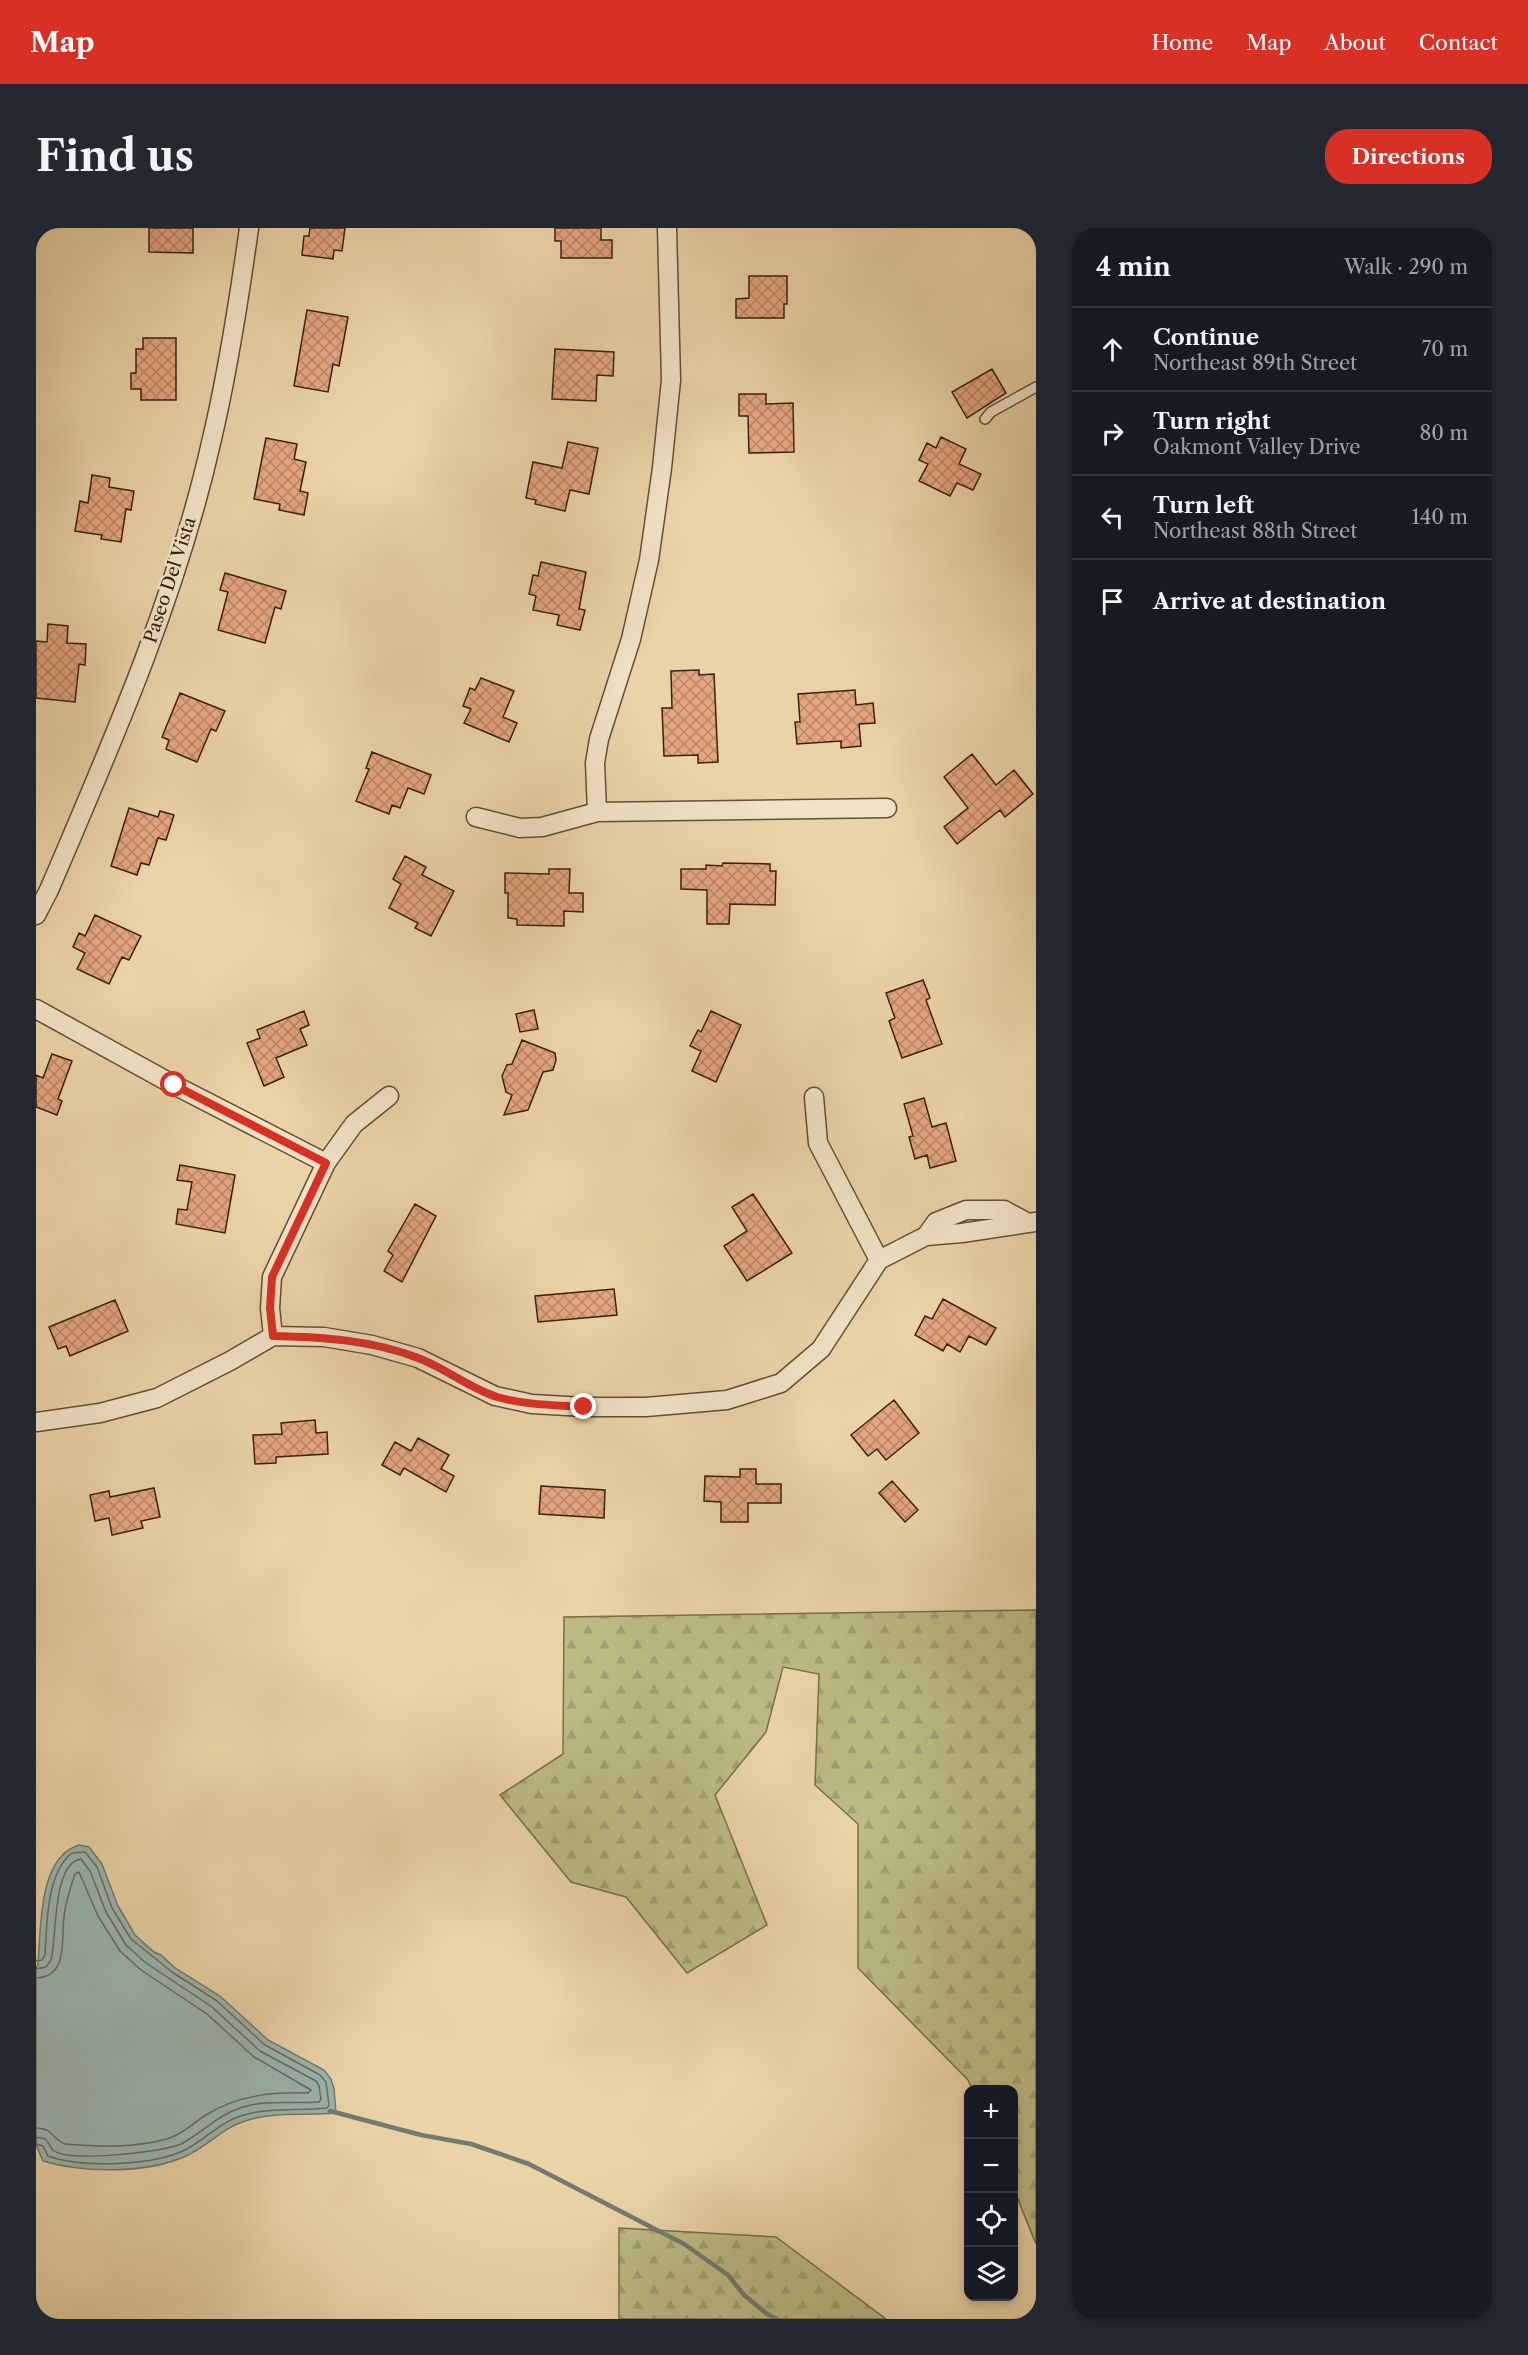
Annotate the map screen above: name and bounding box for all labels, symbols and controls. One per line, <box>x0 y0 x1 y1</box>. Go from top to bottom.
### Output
text: Map <box>30 25 94 59</box>
text: Home <box>1152 30 1213 55</box>
text: Map <box>1246 30 1291 55</box>
text: About <box>1324 30 1386 55</box>
text: Contact <box>1419 30 1498 55</box>
button: Directions <box>1325 129 1492 184</box>
text: Find us <box>36 130 194 182</box>
text: 4 min <box>1096 251 1171 283</box>
text: Walk · 290 m <box>1344 255 1468 279</box>
text: Continue <box>1153 324 1259 351</box>
icon: ahead <box>1096 333 1129 366</box>
text: 70 m <box>1422 337 1468 361</box>
text: Northeast 89th Street <box>1153 351 1357 375</box>
text: Turn right <box>1153 408 1271 435</box>
icon: right <box>1096 417 1129 450</box>
text: 80 m <box>1420 421 1468 445</box>
text: Oakmont Valley Drive <box>1153 435 1360 459</box>
text: Turn left <box>1153 492 1254 519</box>
icon: left <box>1096 501 1129 534</box>
text: 140 m <box>1411 505 1468 529</box>
street label: Paseo Del Vista <box>139 514 201 646</box>
text: Northeast 88th Street <box>1153 519 1357 543</box>
icon: arrive <box>1096 585 1129 618</box>
text: Arrive at destination <box>1153 588 1386 615</box>
route start <box>160 1071 186 1097</box>
route end <box>570 1393 596 1419</box>
map controls <box>964 2085 1018 2301</box>
button: + <box>964 2085 1018 2139</box>
button: − <box>964 2139 1018 2193</box>
button: locate <box>964 2193 1018 2247</box>
button: layers <box>964 2247 1018 2301</box>

